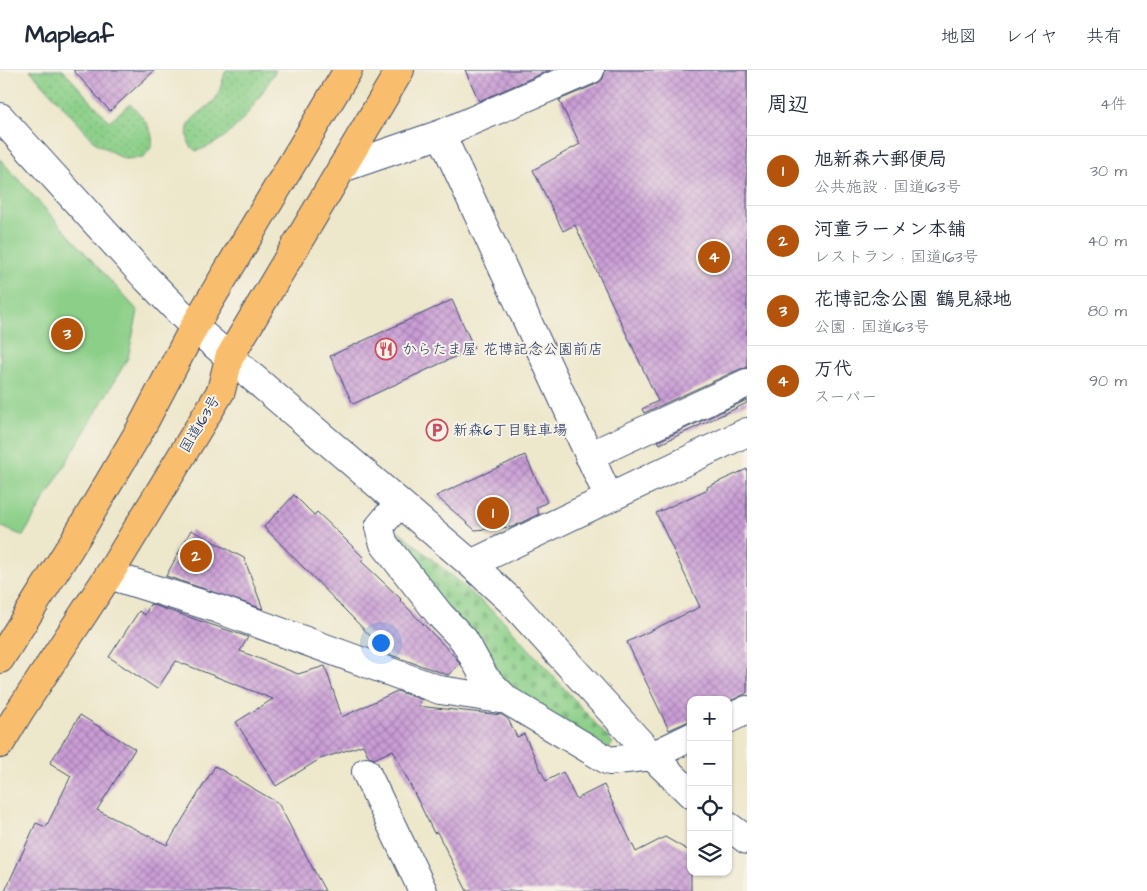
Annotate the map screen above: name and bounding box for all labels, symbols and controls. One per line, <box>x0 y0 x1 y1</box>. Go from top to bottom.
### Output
text: Mapleaf <box>25 18 114 52</box>
text: 地図 <box>941 24 977 49</box>
text: レイヤ <box>1005 24 1058 49</box>
text: 共有 <box>1086 24 1122 49</box>
text: 周辺 <box>767 90 809 119</box>
text: 4件 <box>1100 93 1127 115</box>
text: 旭新森六郵便局 <box>814 146 947 173</box>
text: 1 <box>782 160 784 182</box>
text: 30 m <box>1090 160 1127 182</box>
text: 公共施設 · 国道163号 <box>814 176 961 198</box>
text: 河童ラーメン本舗 <box>814 216 966 243</box>
text: 2 <box>778 230 788 252</box>
text: 40 m <box>1087 230 1127 252</box>
pin: 4 <box>698 238 730 276</box>
text: レストラン · 国道163号 <box>814 246 979 268</box>
text: 花博記念公園 鶴見緑地 <box>814 286 1012 313</box>
text: 3 <box>779 300 787 322</box>
text: 80 m <box>1088 300 1127 322</box>
pin: 3 <box>51 315 83 353</box>
text: 公園 · 国道163号 <box>814 316 929 338</box>
restaurant icon: からたま屋 花博記念公園前店 <box>374 337 398 361</box>
place label: からたま屋 花博記念公園前店 <box>402 339 603 360</box>
text: 万代 <box>814 356 852 383</box>
text: 4 <box>778 370 788 392</box>
text: 90 m <box>1089 370 1127 392</box>
text: スーパー <box>814 386 877 408</box>
street label: 国道163号 <box>175 391 225 457</box>
parking icon: 新森6丁目駐車場 <box>425 418 449 442</box>
place label: 新森6丁目駐車場 <box>453 420 567 441</box>
pin: 1 <box>477 494 509 532</box>
pin: 2 <box>180 537 212 575</box>
your location <box>368 630 394 656</box>
map controls <box>687 696 732 876</box>
button: + <box>687 696 732 741</box>
button: − <box>687 741 732 786</box>
button: locate <box>687 786 732 831</box>
button: layers <box>687 831 732 876</box>

